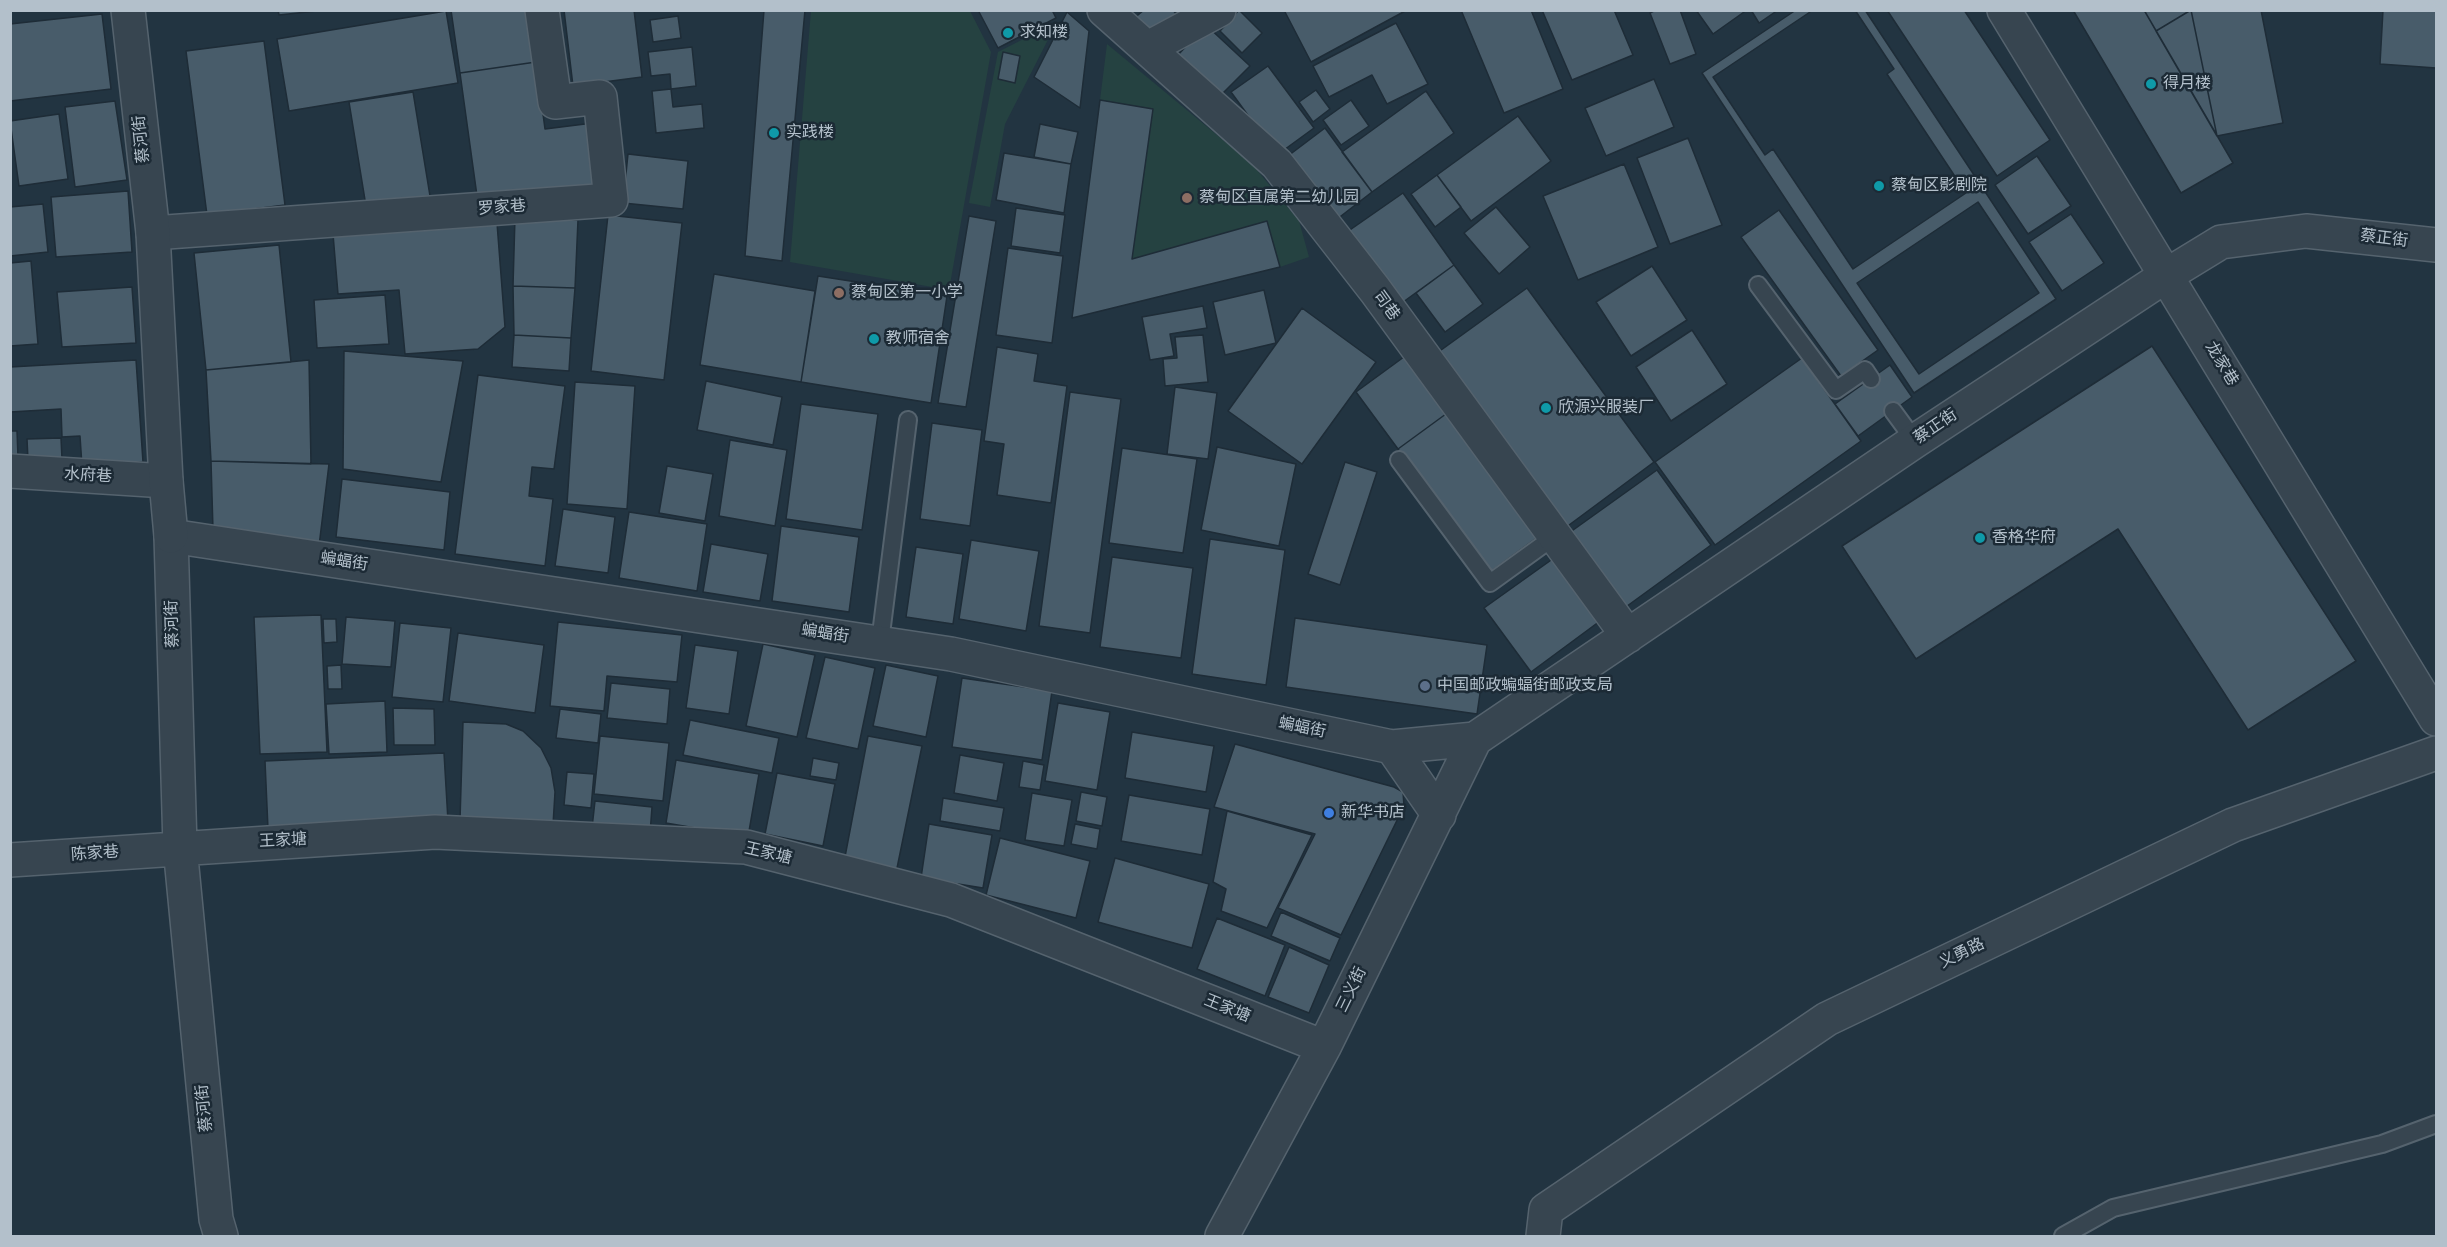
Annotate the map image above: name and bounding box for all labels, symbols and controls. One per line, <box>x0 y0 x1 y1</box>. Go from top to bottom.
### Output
place label: 求知楼 <box>1020 23 1068 43</box>
marker: 求知楼 <box>1001 26 1015 40</box>
place label: 得月楼 <box>2163 74 2211 94</box>
marker: 得月楼 <box>2144 77 2158 91</box>
street label: 蔡河街 <box>130 114 154 164</box>
place label: 实践楼 <box>786 123 834 143</box>
marker: 实践楼 <box>767 126 781 140</box>
place label: 蔡甸区影剧院 <box>1891 176 1987 196</box>
marker: 蔡甸区影剧院 <box>1872 179 1886 193</box>
place label: 蔡甸区直属第二幼儿园 <box>1199 188 1359 208</box>
marker: 蔡甸区直属第二幼儿园 <box>1180 191 1194 205</box>
street label: 罗家巷 <box>477 197 527 219</box>
street label: 蔡正街 <box>2359 227 2409 251</box>
place label: 蔡甸区第一小学 <box>851 283 963 303</box>
marker: 蔡甸区第一小学 <box>832 286 846 300</box>
street label: 司巷 <box>1369 287 1403 325</box>
place label: 教师宿舍 <box>886 329 950 349</box>
marker: 教师宿舍 <box>867 332 881 346</box>
street label: 龙家巷 <box>2200 338 2242 390</box>
place label: 欣源兴服装厂 <box>1558 398 1654 418</box>
marker: 欣源兴服装厂 <box>1539 401 1553 415</box>
street label: 蔡正街 <box>1911 406 1961 448</box>
street label: 水府巷 <box>64 465 112 487</box>
place label: 香格华府 <box>1992 528 2056 548</box>
marker: 香格华府 <box>1973 531 1987 545</box>
street label: 蝙蝠街 <box>319 549 369 575</box>
street label: 蔡河街 <box>163 600 183 648</box>
street label: 蝙蝠街 <box>800 621 850 647</box>
place label: 中国邮政蝙蝠街邮政支局 <box>1437 676 1613 696</box>
marker: 中国邮政蝙蝠街邮政支局 <box>1418 679 1432 693</box>
street label: 蝙蝠街 <box>1277 714 1327 742</box>
place label: 新华书店 <box>1341 803 1405 823</box>
marker: 新华书店 <box>1322 806 1336 820</box>
street label: 王家塘 <box>259 830 307 852</box>
street label: 王家塘 <box>742 839 794 869</box>
street label: 陈家巷 <box>70 843 120 865</box>
street label: 义勇路 <box>1936 935 1988 973</box>
street label: 三义街 <box>1333 964 1371 1016</box>
street label: 王家塘 <box>1201 991 1253 1027</box>
street label: 蔡河街 <box>193 1083 217 1133</box>

